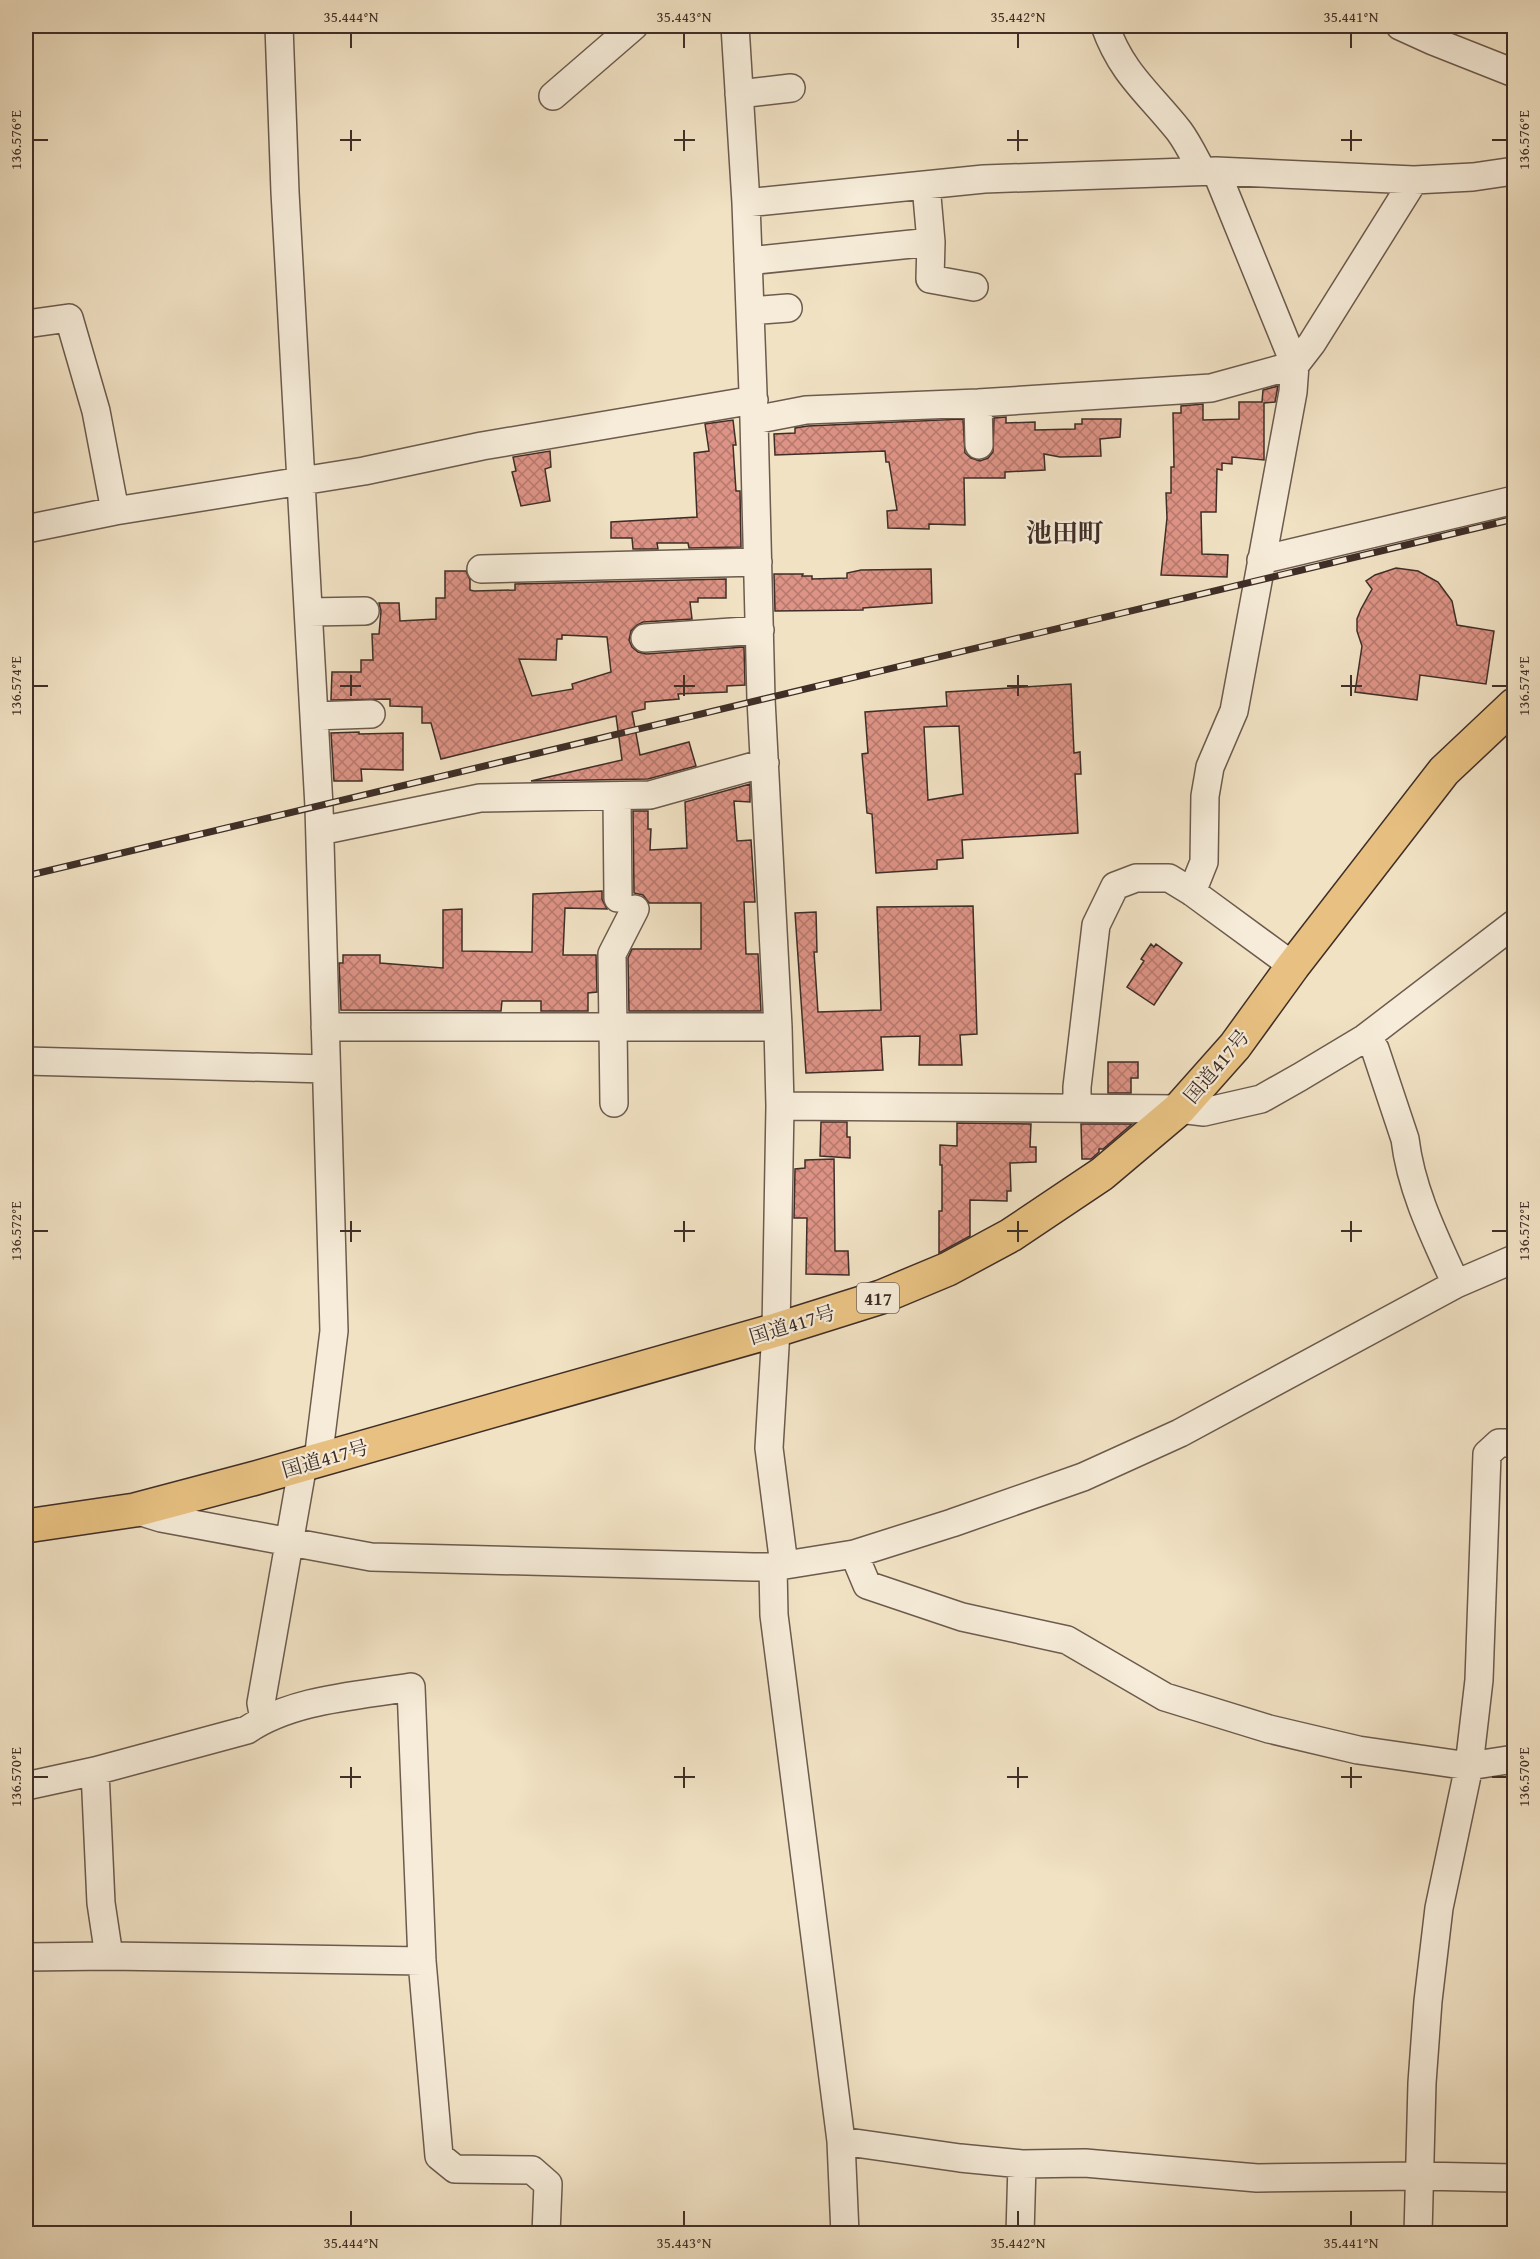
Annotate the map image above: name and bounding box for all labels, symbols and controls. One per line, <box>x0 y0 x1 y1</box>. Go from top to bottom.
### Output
text: 35.444°N <box>324 6 379 27</box>
text: 35.443°N <box>657 6 712 27</box>
text: 35.442°N <box>991 6 1046 27</box>
text: 35.441°N <box>1324 6 1379 27</box>
text: 136.576°E <box>5 110 26 170</box>
text: 136.576°E <box>1513 110 1534 170</box>
district label: 池田町 <box>1026 513 1104 552</box>
text: 136.574°E <box>5 656 26 716</box>
text: 136.574°E <box>1513 656 1534 716</box>
street label: 国道417号 <box>1176 1023 1256 1109</box>
text: 136.572°E <box>5 1201 26 1261</box>
text: 136.572°E <box>1513 1201 1534 1261</box>
road number: 417 <box>857 1283 899 1313</box>
street label: 国道417号 <box>745 1297 839 1351</box>
street label: 国道417号 <box>278 1432 372 1484</box>
text: 136.570°E <box>5 1747 26 1807</box>
text: 136.570°E <box>1513 1747 1534 1807</box>
text: 35.444°N <box>324 2232 379 2253</box>
text: 35.443°N <box>657 2232 712 2253</box>
text: 35.442°N <box>991 2232 1046 2253</box>
text: 35.441°N <box>1324 2232 1379 2253</box>

